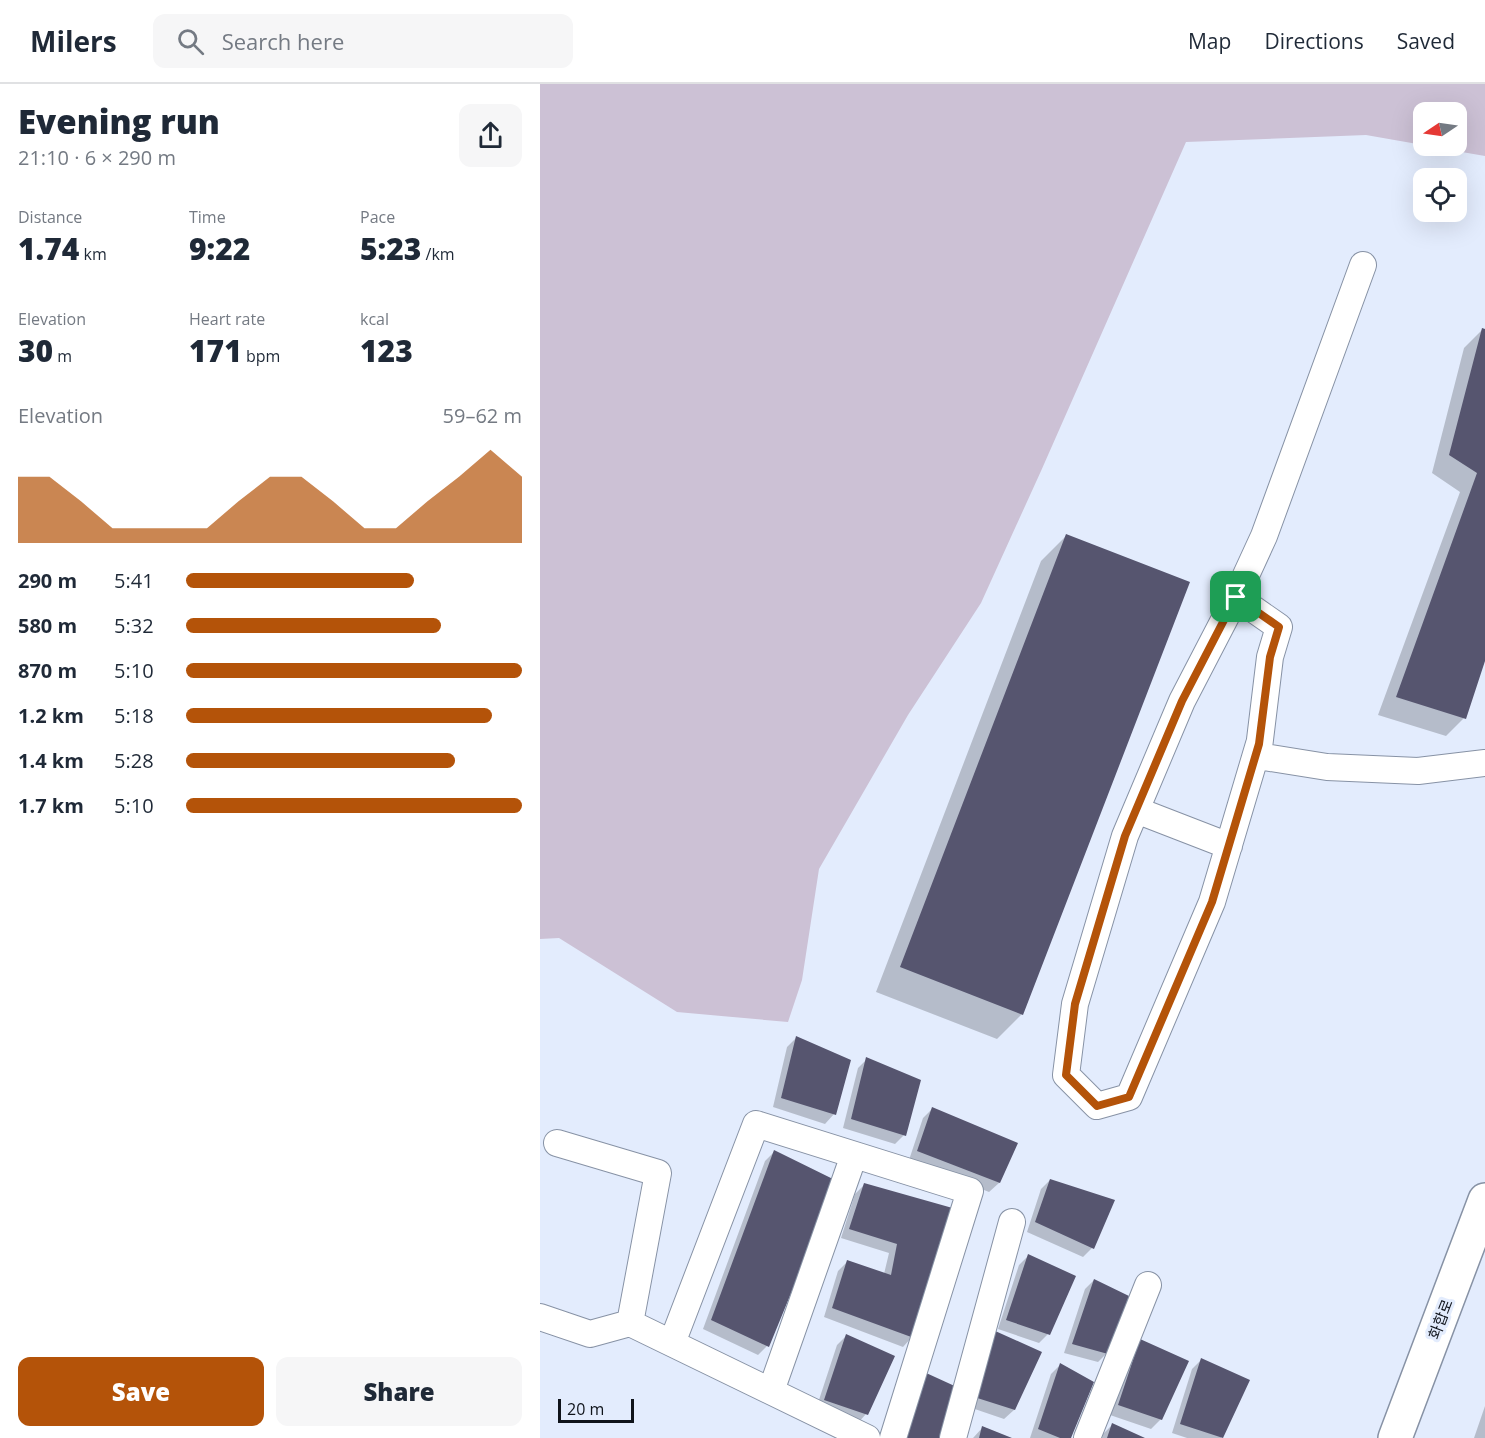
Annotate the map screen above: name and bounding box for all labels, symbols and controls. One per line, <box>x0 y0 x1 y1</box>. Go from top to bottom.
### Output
search box <box>153 14 573 68</box>
text: Milers <box>30 22 117 60</box>
icon: search <box>174 25 207 58</box>
text: Search here <box>222 26 344 56</box>
text: Map <box>1188 27 1231 55</box>
text: Directions <box>1264 27 1364 55</box>
text: Saved <box>1397 27 1455 55</box>
text: Evening run <box>18 99 220 144</box>
north arrow <box>1413 102 1467 156</box>
map controls <box>1413 102 1467 222</box>
button: share <box>459 104 522 167</box>
text: 21:10 · 6 × 290 m <box>18 144 176 171</box>
button: locate <box>1413 168 1467 222</box>
text: Distance <box>18 206 82 228</box>
text: Time <box>189 206 226 228</box>
text: Pace <box>360 206 395 228</box>
text: 1.74 <box>18 228 79 269</box>
text: 9:22 <box>189 228 250 269</box>
text: 5:23 <box>360 228 421 269</box>
text: km <box>79 243 107 265</box>
text: /km <box>421 243 455 265</box>
text: Elevation <box>18 308 86 330</box>
text: Heart rate <box>189 308 265 330</box>
text: kcal <box>360 308 389 330</box>
text: 30 <box>18 330 53 371</box>
text: 171 <box>189 330 242 371</box>
text: 123 <box>360 330 413 371</box>
text: m <box>53 345 72 367</box>
text: bpm <box>242 345 280 367</box>
text: Elevation <box>18 402 103 429</box>
text: 59–62 m <box>443 402 522 429</box>
text: 290 m <box>18 567 77 594</box>
text: 5:41 <box>114 567 154 594</box>
pin <box>1210 571 1261 622</box>
icon: arrive <box>1219 580 1252 613</box>
text: 580 m <box>18 612 77 639</box>
text: 5:32 <box>114 612 154 639</box>
text: 870 m <box>18 657 77 684</box>
text: 5:10 <box>114 657 154 684</box>
text: 1.2 km <box>18 702 84 729</box>
text: 5:18 <box>114 702 154 729</box>
text: 1.4 km <box>18 747 84 774</box>
text: 5:28 <box>114 747 154 774</box>
text: 1.7 km <box>18 792 84 819</box>
text: 5:10 <box>114 792 154 819</box>
street label: 화합로 <box>1423 1296 1457 1342</box>
button: Save <box>18 1357 264 1426</box>
button: Share <box>276 1357 522 1426</box>
scale bar <box>558 1396 634 1424</box>
text: 20 m <box>567 1398 604 1420</box>

